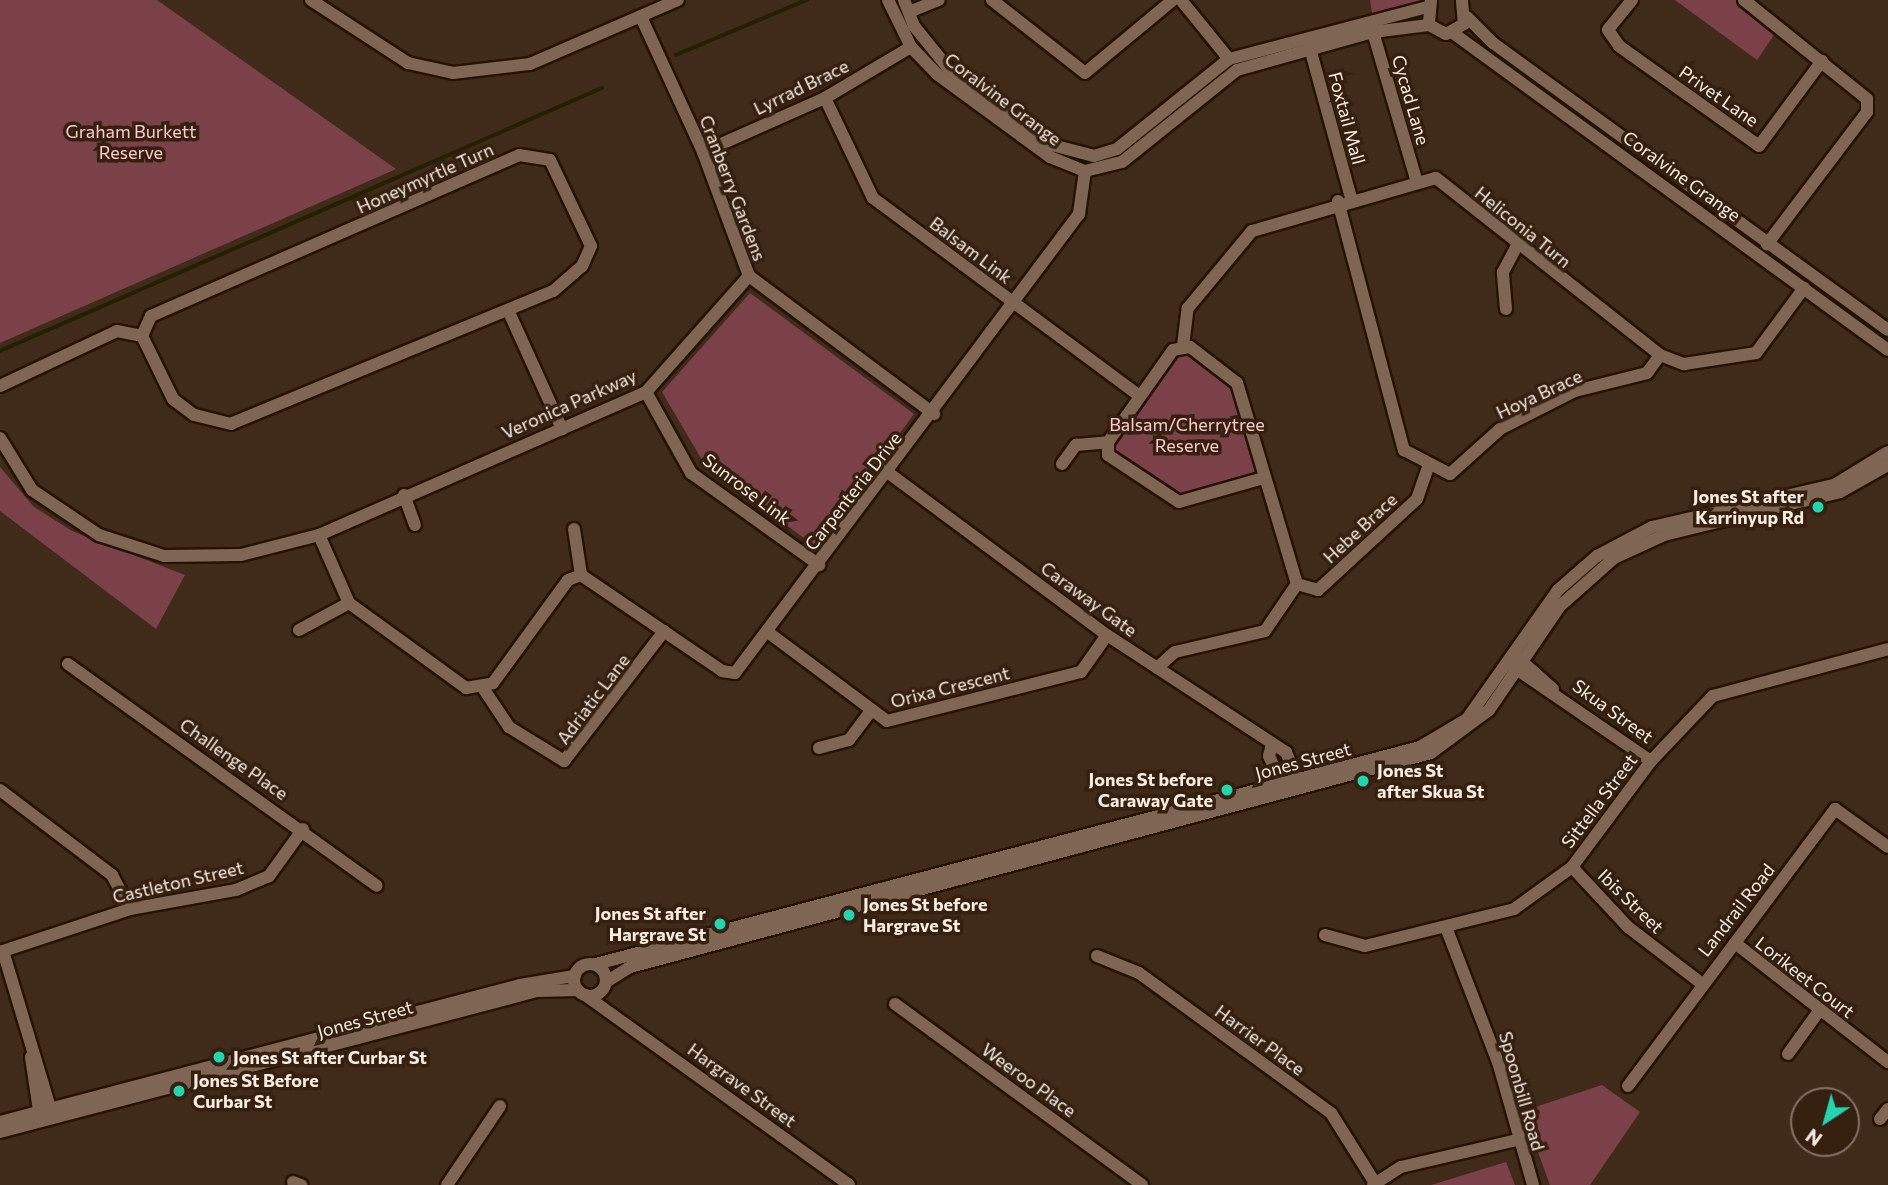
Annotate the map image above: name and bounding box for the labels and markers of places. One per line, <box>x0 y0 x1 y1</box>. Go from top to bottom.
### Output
place label: Jones St after Karrinyup Rd <box>1693 486 1804 528</box>
marker: Jones St after Karrinyup Rd <box>1810 499 1826 515</box>
place label: Jones St after Skua St <box>1377 760 1484 802</box>
place label: Jones St before Caraway Gate <box>1089 769 1213 812</box>
marker: Jones St after Skua St <box>1355 773 1371 789</box>
marker: Jones St before Caraway Gate <box>1219 782 1235 798</box>
place label: Jones St before Hargrave St <box>863 894 987 936</box>
place label: Jones St after Hargrave St <box>595 903 706 946</box>
marker: Jones St before Hargrave St <box>841 907 857 923</box>
marker: Jones St after Hargrave St <box>712 916 728 932</box>
place label: Jones St after Curbar St <box>233 1046 427 1068</box>
marker: Jones St after Curbar St <box>211 1049 227 1065</box>
place label: Jones St Before Curbar St <box>193 1070 319 1112</box>
marker: Jones St Before Curbar St <box>171 1083 187 1099</box>

